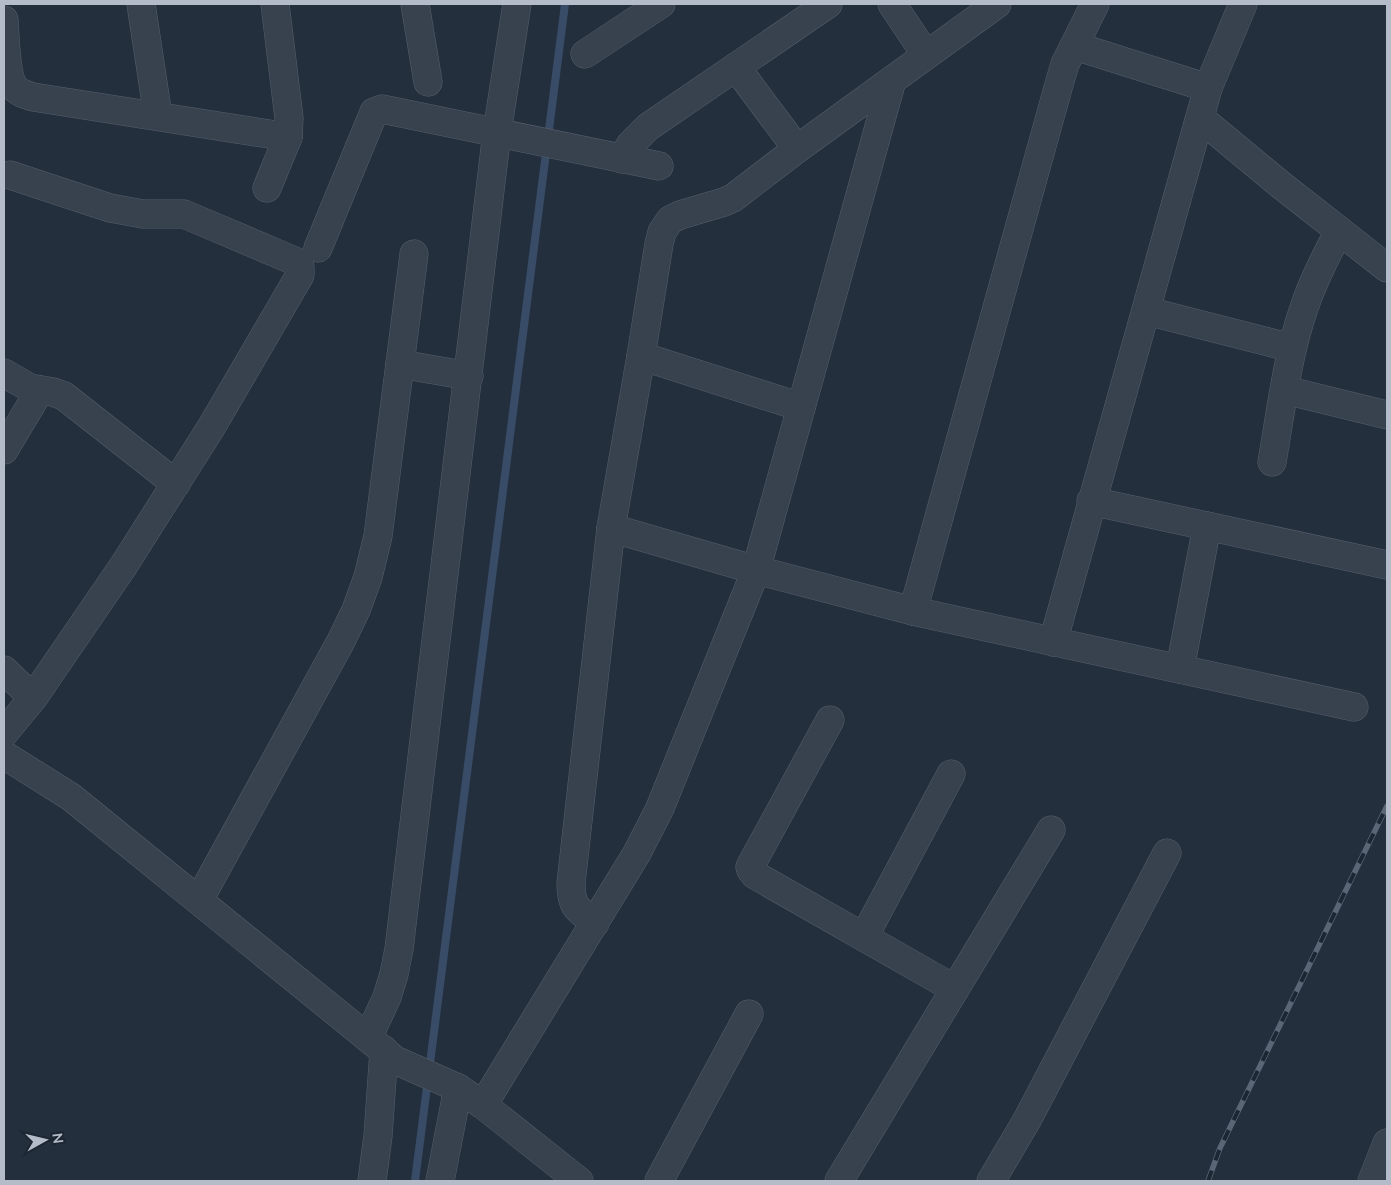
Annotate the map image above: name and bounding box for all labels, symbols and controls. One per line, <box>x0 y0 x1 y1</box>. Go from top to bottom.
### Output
north arrow <box>20 1115 70 1165</box>
text: N <box>47 1132 68 1145</box>

